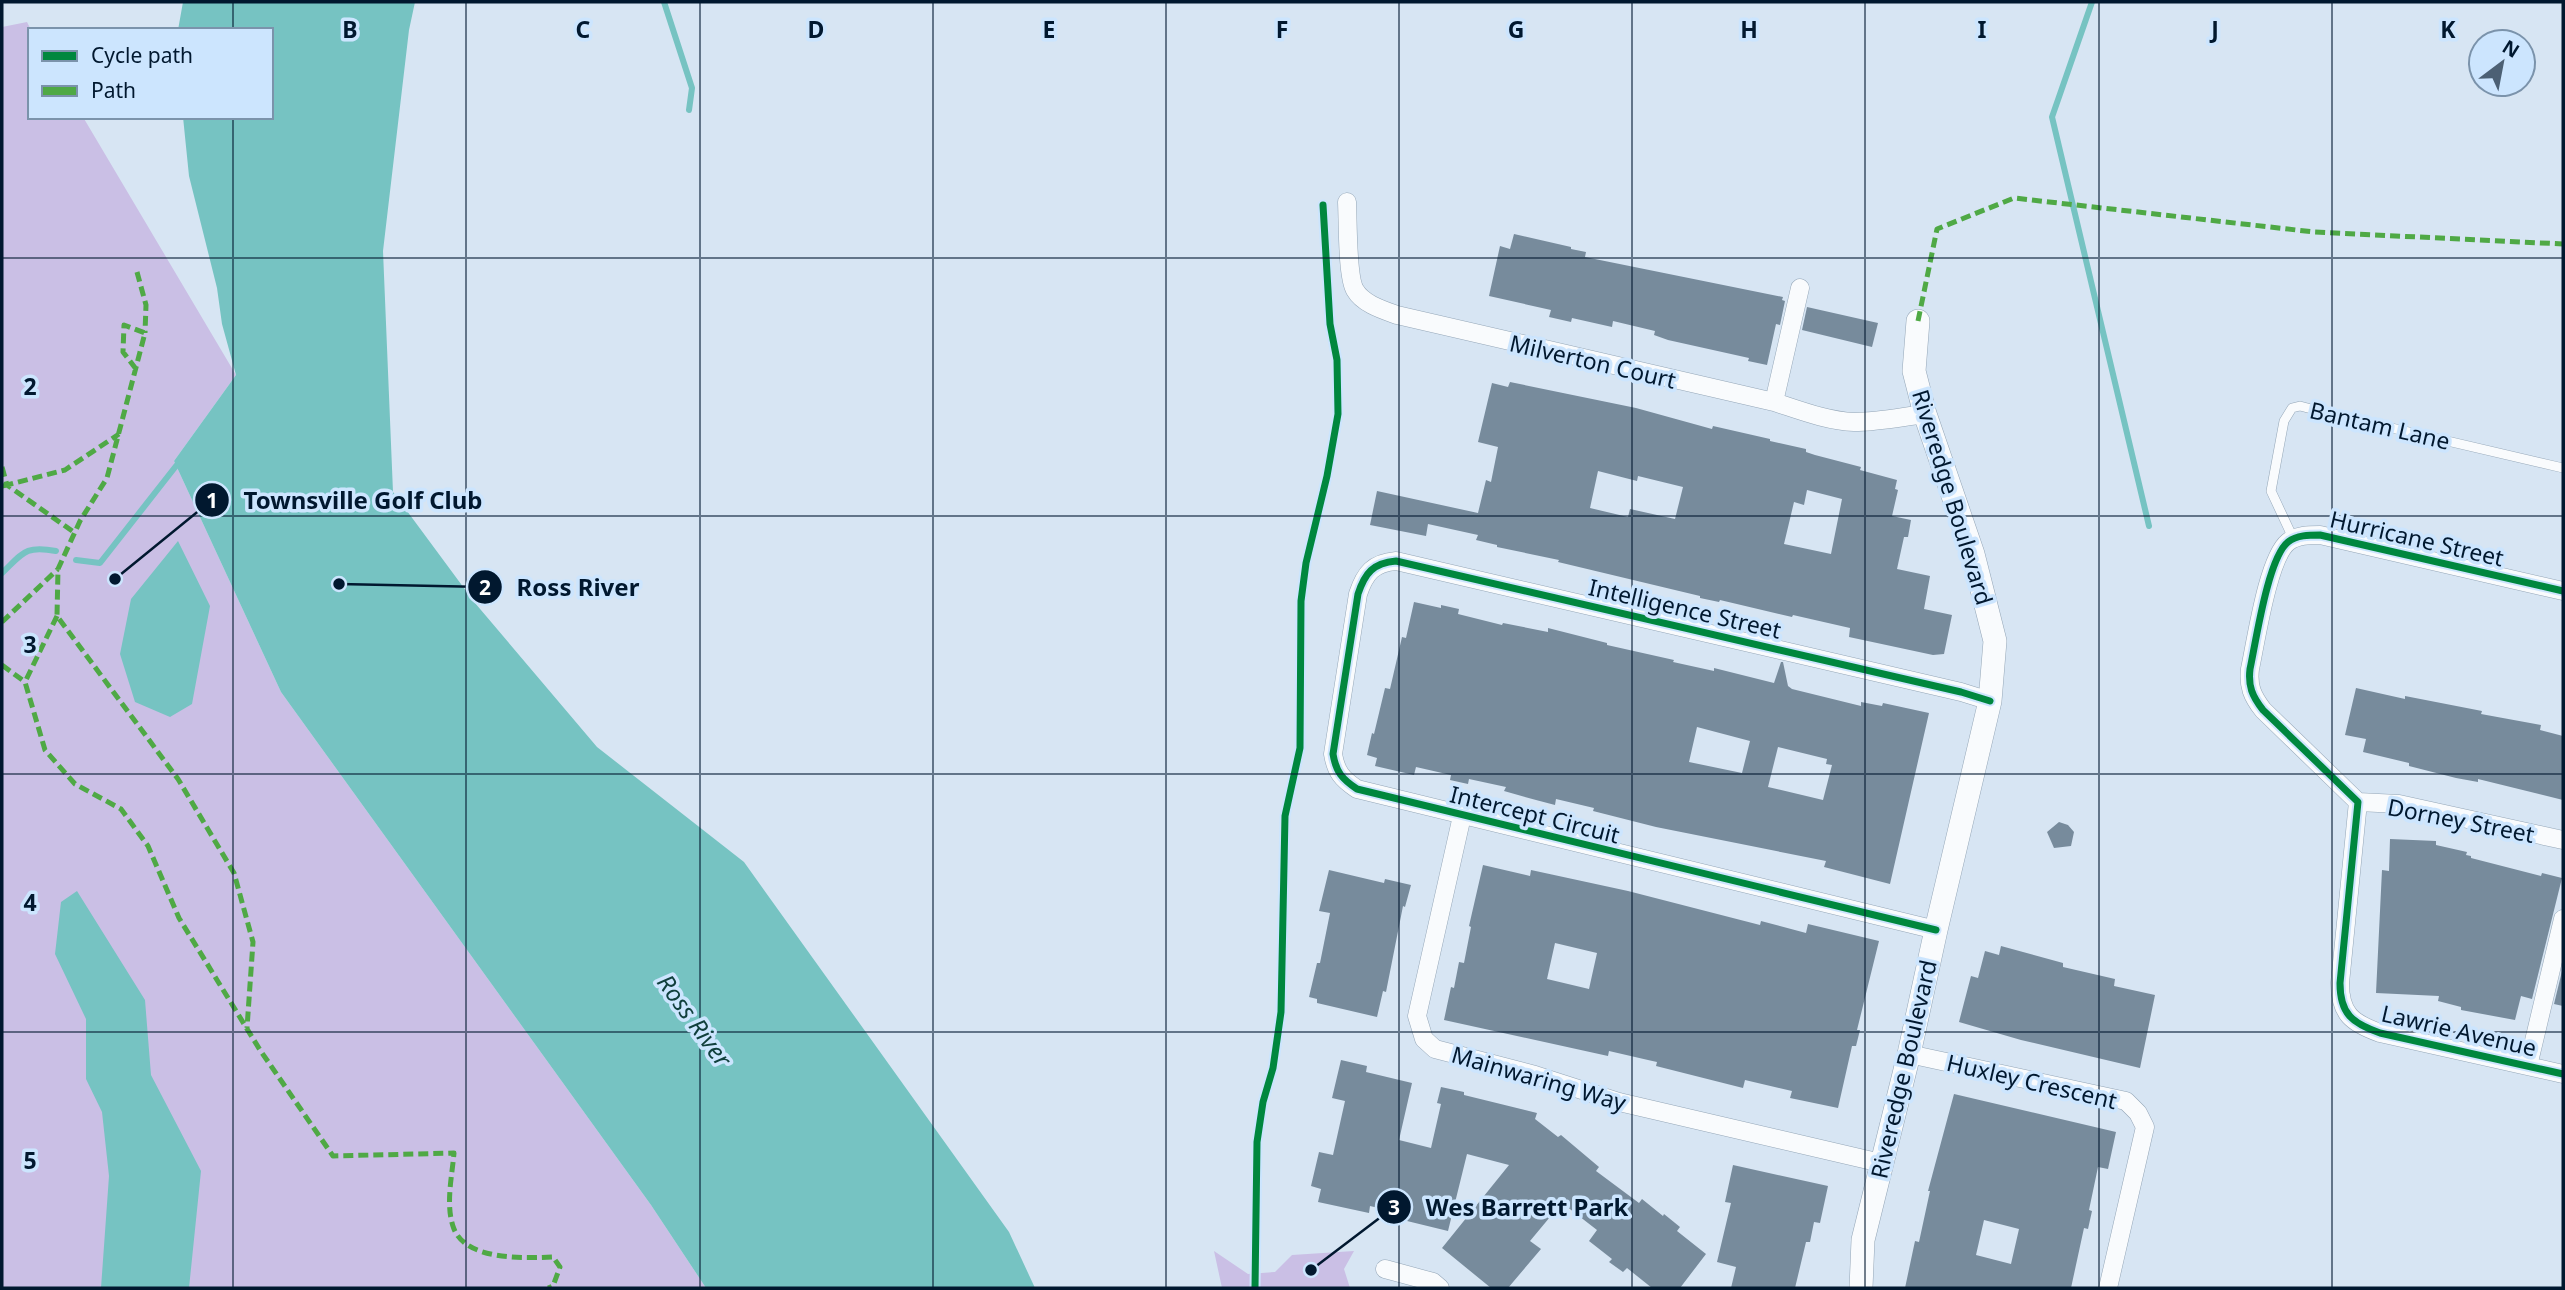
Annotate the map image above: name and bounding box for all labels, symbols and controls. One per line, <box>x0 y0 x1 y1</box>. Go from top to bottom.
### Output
text: B <box>342 13 358 45</box>
text: C <box>576 13 591 45</box>
text: D <box>808 13 824 45</box>
text: E <box>1043 13 1055 45</box>
text: F <box>1276 13 1288 45</box>
text: G <box>1508 13 1524 45</box>
text: H <box>1740 13 1758 45</box>
text: I <box>1978 13 1987 45</box>
text: J <box>2209 13 2219 45</box>
text: K <box>2440 13 2456 45</box>
legend <box>28 28 273 119</box>
north arrow <box>2467 28 2537 98</box>
text: N <box>2498 33 2524 64</box>
text: Cycle path <box>91 41 193 69</box>
text: Path <box>91 76 136 104</box>
street label: Milverton Court <box>1507 326 1679 396</box>
text: 2 <box>23 370 37 402</box>
street label: Riveredge Boulevard <box>1905 385 2001 609</box>
street label: Bantam Lane <box>2307 393 2453 457</box>
callout: Townsville Golf Club <box>194 478 496 523</box>
text: Townsville Golf Club <box>243 483 483 516</box>
text: 1 <box>206 486 218 514</box>
street label: Hurricane Street <box>2327 502 2507 574</box>
callout: Ross River <box>467 565 653 610</box>
text: Ross River <box>517 570 640 603</box>
street label: Intelligence Street <box>1586 570 1784 646</box>
text: 2 <box>479 573 491 601</box>
text: 3 <box>23 628 37 660</box>
street label: Intercept Circuit <box>1447 777 1623 851</box>
street label: Dorney Street <box>2385 790 2537 850</box>
text: 4 <box>23 886 37 918</box>
street label: Riveredge Boulevard <box>1862 957 1944 1181</box>
water label: Ross River <box>650 967 741 1074</box>
street label: Lawrie Avenue <box>2378 997 2540 1063</box>
street label: Mainwaring Way <box>1448 1038 1630 1118</box>
street label: Huxley Crescent <box>1944 1046 2120 1116</box>
text: 5 <box>23 1144 37 1176</box>
callout: Wes Barrett Park <box>1376 1185 1642 1230</box>
text: Wes Barrett Park <box>1426 1190 1629 1223</box>
text: 3 <box>1388 1193 1400 1221</box>

